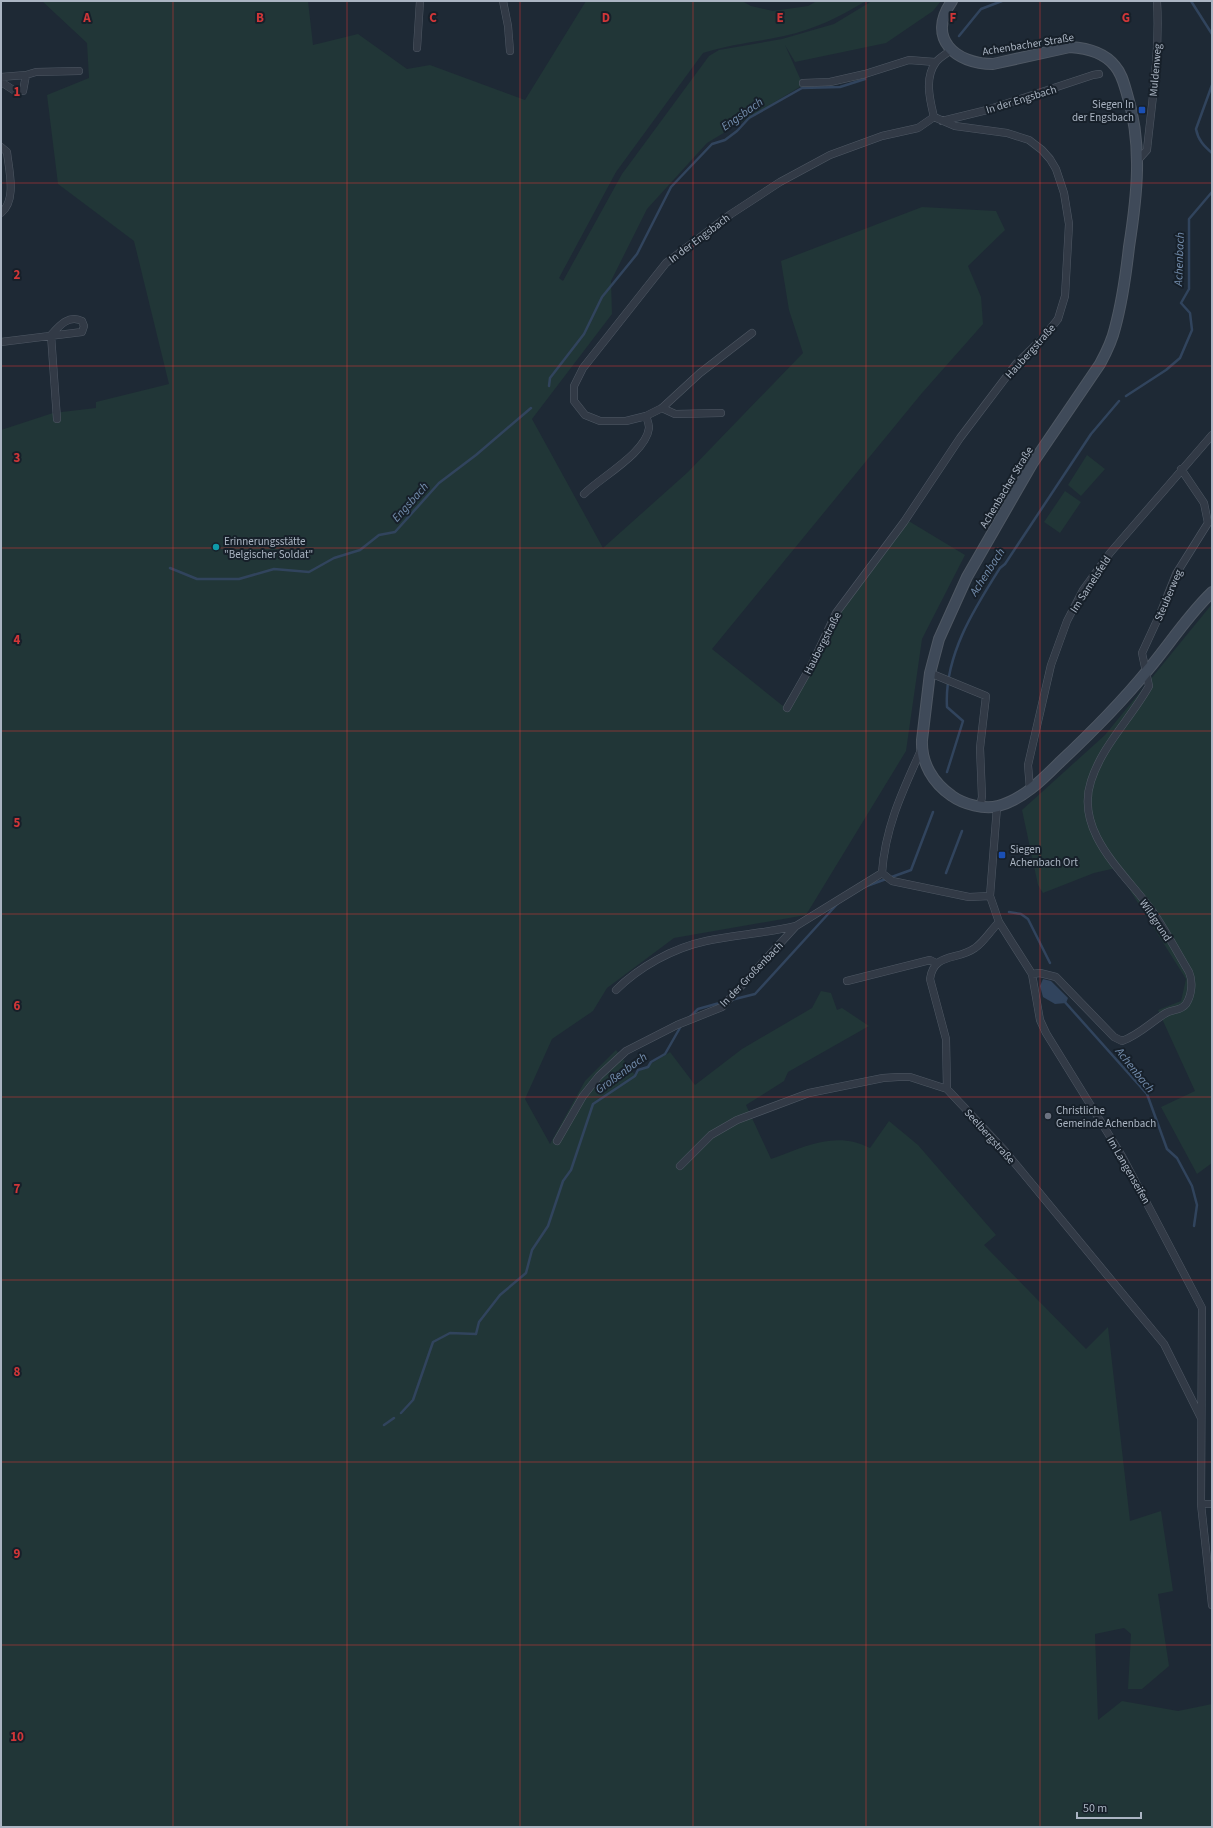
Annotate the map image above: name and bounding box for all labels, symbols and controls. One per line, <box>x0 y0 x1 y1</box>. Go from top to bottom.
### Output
text: A <box>82 9 91 27</box>
text: B <box>256 9 264 27</box>
text: C <box>429 9 437 27</box>
text: D <box>602 9 610 27</box>
text: E <box>776 9 784 27</box>
text: F <box>950 9 957 27</box>
text: G <box>1122 9 1130 27</box>
street label: Achenbacher Straße <box>981 30 1076 59</box>
street label: Muldenweg <box>1146 42 1165 97</box>
street label: In der Engsbach <box>984 82 1058 117</box>
text: 1 <box>14 83 21 101</box>
water label: Engsbach <box>718 94 767 135</box>
place label: Siegen In der Engsbach <box>1072 97 1134 125</box>
marker: Siegen In der Engsbach <box>1137 105 1147 115</box>
street label: In der Engsbach <box>666 210 733 266</box>
water label: Achenbach <box>1170 232 1189 287</box>
text: 2 <box>14 266 21 284</box>
street label: Haubergstraße <box>1002 320 1059 382</box>
street label: Achenbacher Straße <box>976 443 1037 531</box>
text: 3 <box>14 449 21 467</box>
water label: Engsbach <box>388 479 433 526</box>
place label: Erinnerungsstätte "Belgischer Soldat" <box>224 534 313 562</box>
marker: Erinnerungsstätte "Belgischer Soldat" <box>211 542 221 552</box>
water label: Achenbach <box>965 545 1009 600</box>
street label: Im Samelsfeld <box>1066 553 1114 616</box>
street label: Steuberweg <box>1151 567 1186 623</box>
street label: Haubergstraße <box>800 609 845 677</box>
text: 4 <box>14 631 21 649</box>
text: 5 <box>14 814 21 832</box>
place label: Siegen Achenbach Ort <box>1010 842 1078 870</box>
marker: Siegen Achenbach Ort <box>997 850 1007 860</box>
street label: Wildgrund <box>1136 896 1175 944</box>
street label: In der Großenbach <box>716 938 786 1010</box>
text: 6 <box>14 997 21 1015</box>
water label: Achenbach <box>1110 1043 1158 1097</box>
water label: Großenbach <box>592 1049 651 1098</box>
place label: Christliche Gemeinde Achenbach <box>1056 1103 1156 1131</box>
street label: Seelbergstraße <box>961 1106 1019 1168</box>
marker: Christliche Gemeinde Achenbach <box>1043 1111 1053 1121</box>
street label: Im Langenseifen <box>1103 1134 1154 1207</box>
text: 7 <box>14 1180 21 1198</box>
text: 8 <box>14 1363 21 1381</box>
text: 9 <box>14 1545 21 1563</box>
text: 10 <box>10 1728 24 1746</box>
scale bar <box>1077 1794 1141 1820</box>
text: 50 m <box>1083 1800 1107 1817</box>

